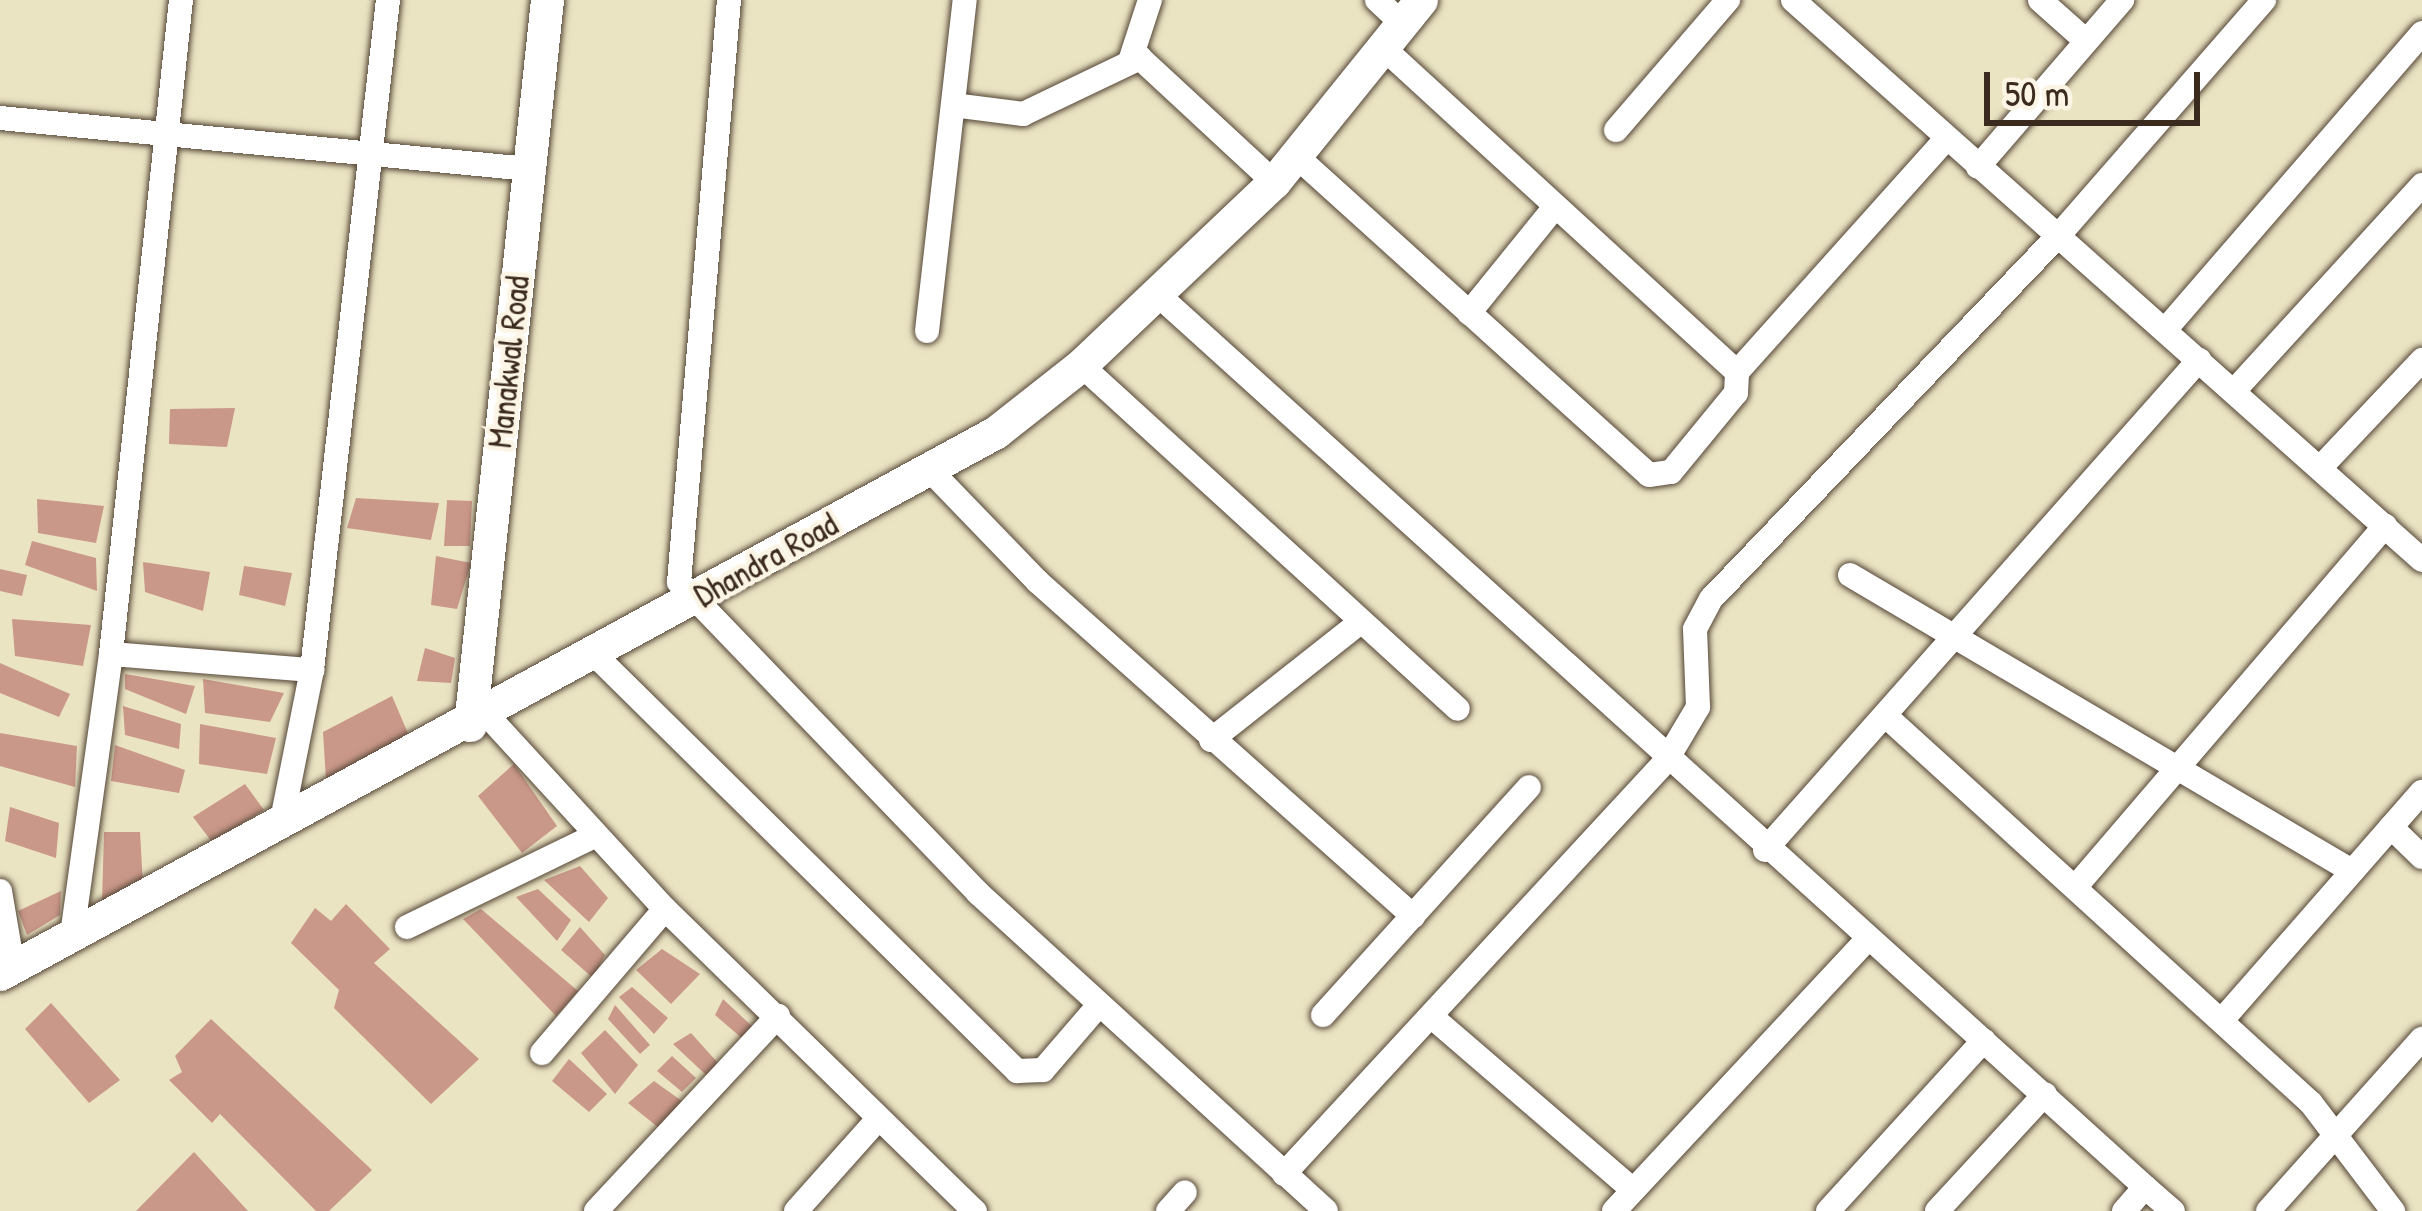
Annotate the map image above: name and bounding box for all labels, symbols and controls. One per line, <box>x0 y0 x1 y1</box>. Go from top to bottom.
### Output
scale bar <box>1990 48 2206 122</box>
text: 50 m <box>2005 68 2069 117</box>
street label: Manakwal Road <box>480 274 538 450</box>
street label: Dhandra Road <box>687 504 845 616</box>

